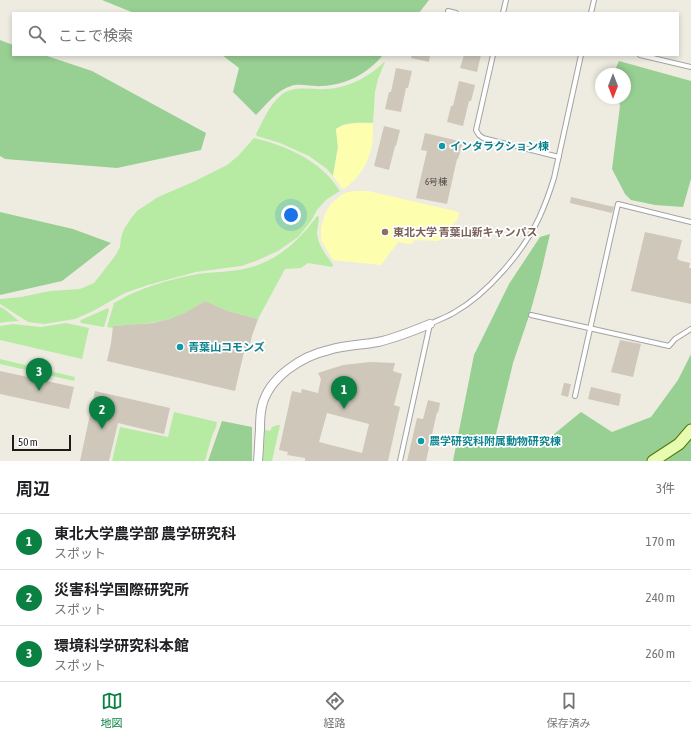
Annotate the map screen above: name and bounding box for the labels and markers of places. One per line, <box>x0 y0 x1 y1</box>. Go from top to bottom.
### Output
place label: インタラクション棟 <box>450 140 549 152</box>
marker: インタラクション棟 <box>437 141 447 151</box>
place label: 東北大学 青葉山新キャンパス <box>393 226 538 238</box>
marker: 東北大学 青葉山新キャンパス <box>380 227 390 237</box>
place label: 青葉山コモンズ <box>188 341 265 353</box>
marker: 青葉山コモンズ <box>175 342 185 352</box>
pin: 3 <box>26 358 52 391</box>
pin: 1 <box>331 376 357 409</box>
pin: 2 <box>89 396 115 429</box>
place label: 農学研究科附属動物研究棟 <box>429 435 561 447</box>
marker: 農学研究科附属動物研究棟 <box>416 436 426 446</box>

